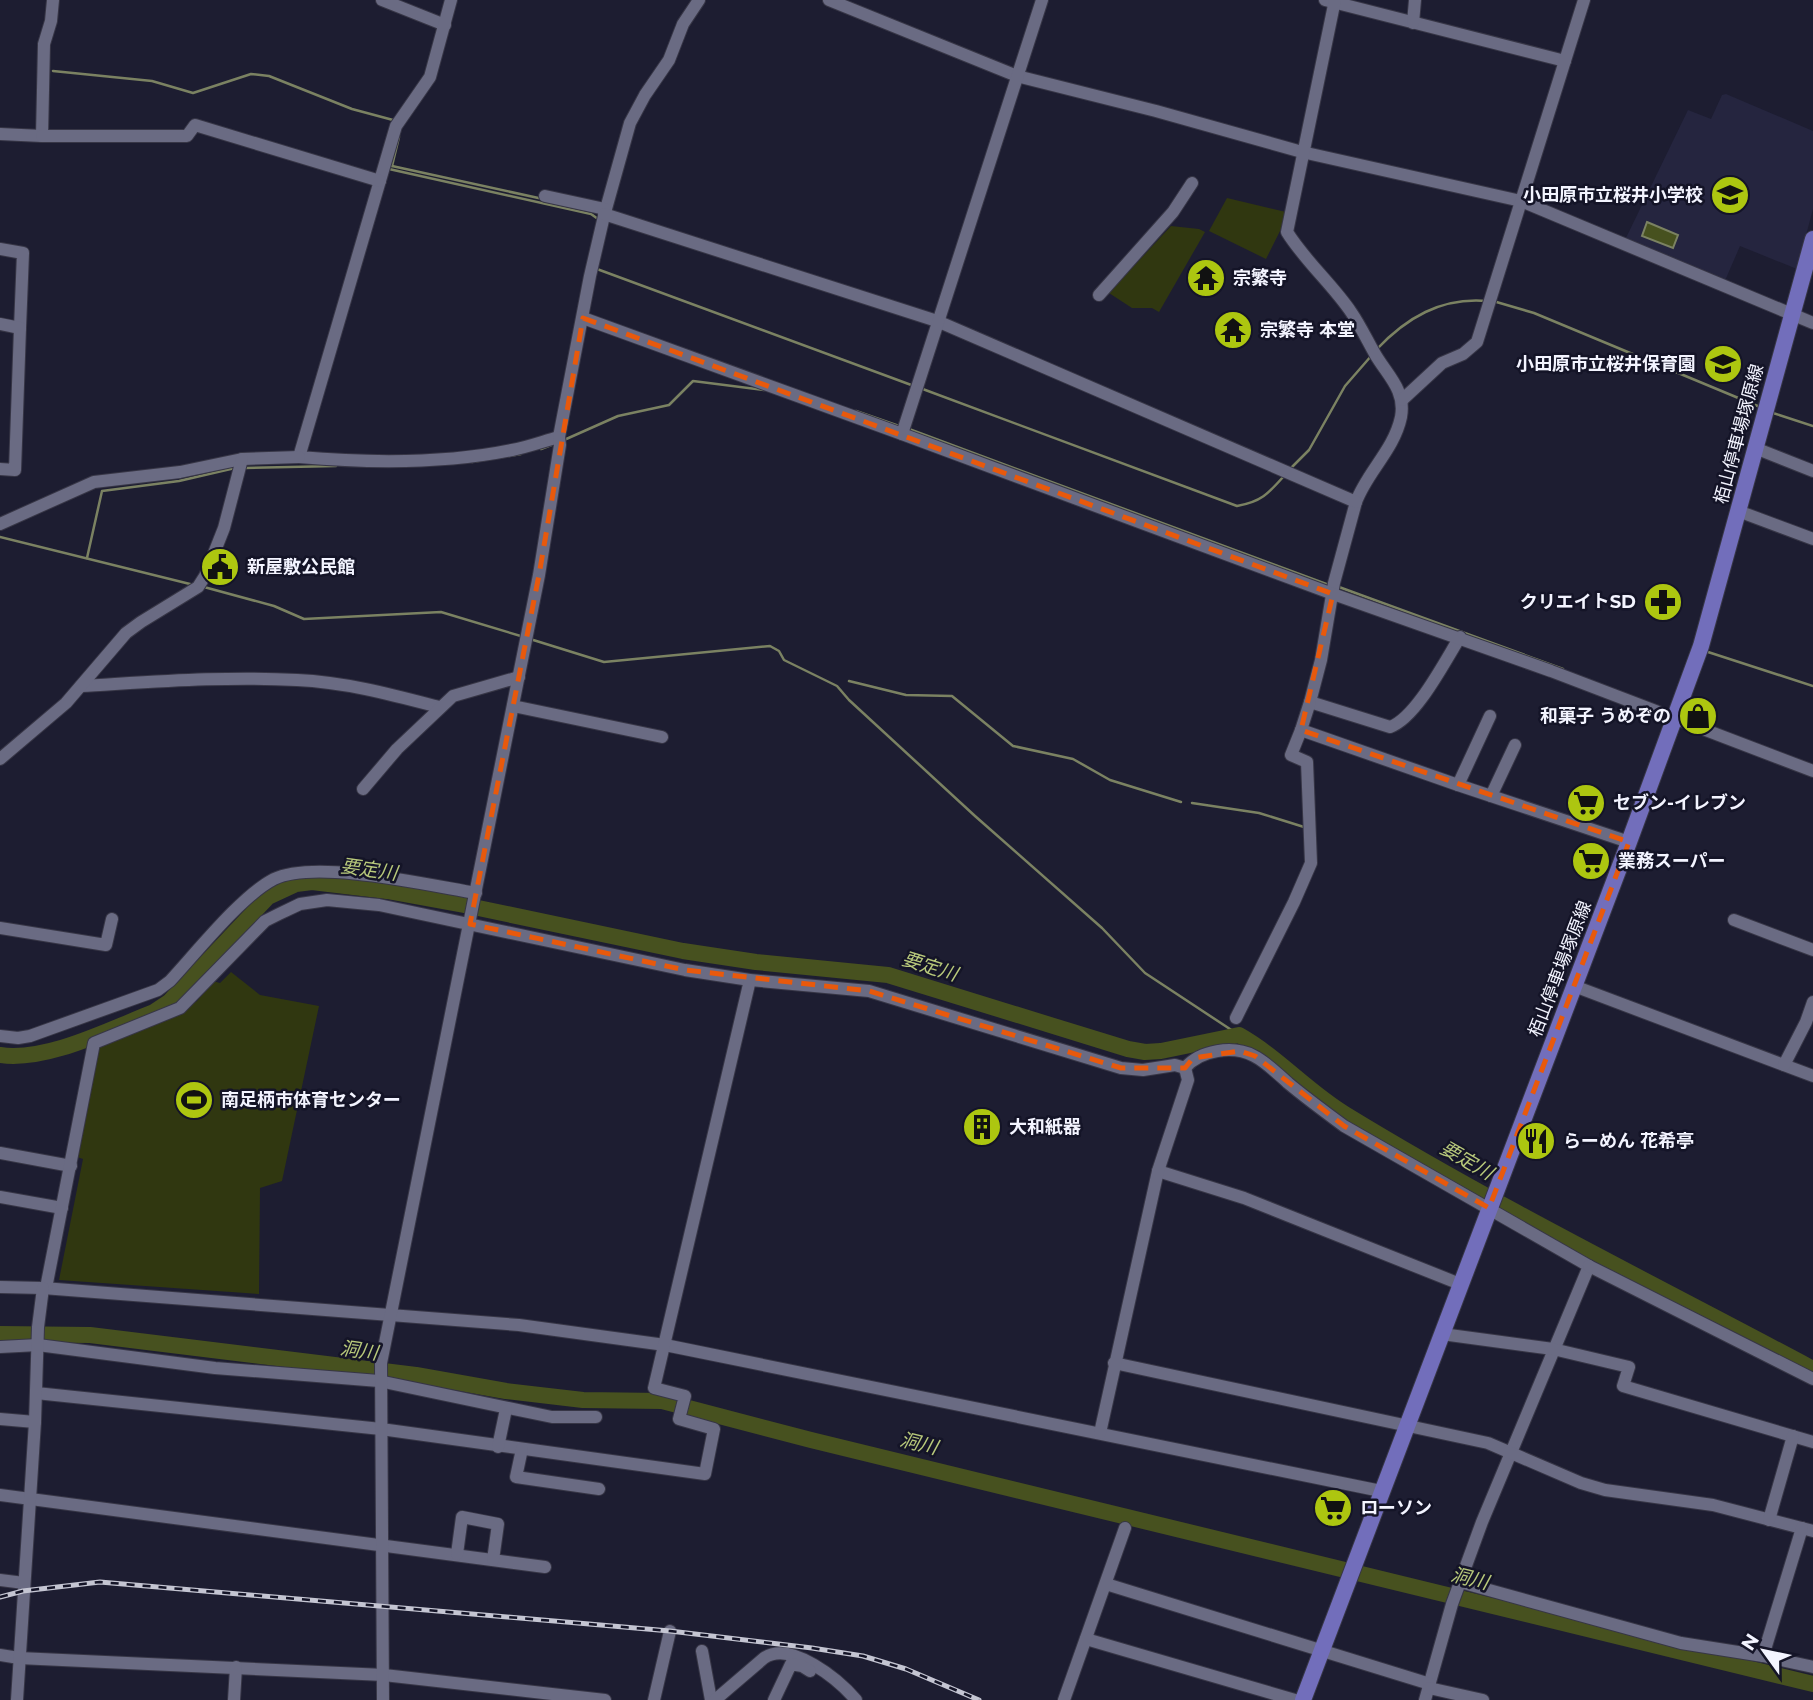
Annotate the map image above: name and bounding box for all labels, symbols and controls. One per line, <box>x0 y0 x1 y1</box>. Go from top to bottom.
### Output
school or university icon: 小田原市立桜井小学校 <box>1709 174 1751 216</box>
place label: 小田原市立桜井小学校 <box>1523 184 1703 206</box>
temple icon: 宗繁寺 <box>1185 257 1227 299</box>
place label: 宗繁寺 <box>1233 267 1287 289</box>
temple icon: 宗繁寺 本堂 <box>1212 309 1254 351</box>
place label: 宗繁寺 本堂 <box>1260 319 1355 341</box>
school or university icon: 小田原市立桜井保育園 <box>1702 343 1744 385</box>
place label: 小田原市立桜井保育園 <box>1516 353 1696 375</box>
street label: 栢山停車場塚原線 <box>1710 362 1768 506</box>
public building icon: 新屋敷公民館 <box>199 546 241 588</box>
place label: 新屋敷公民館 <box>247 556 355 578</box>
pharmacy icon: クリエイトSD <box>1642 581 1684 623</box>
place label: クリエイトSD <box>1520 591 1636 613</box>
shop icon: 和菓子 うめぞの <box>1677 695 1719 737</box>
place label: 和菓子 うめぞの <box>1540 705 1671 727</box>
supermarket icon: セブン-イレブン <box>1565 782 1607 824</box>
place label: セブン-イレブン <box>1613 792 1746 814</box>
supermarket icon: 業務スーパー <box>1570 840 1612 882</box>
place label: 業務スーパー <box>1618 850 1726 872</box>
water label: 要定川 <box>339 854 401 885</box>
street label: 栢山停車場塚原線 <box>1524 898 1596 1040</box>
water label: 要定川 <box>899 947 962 986</box>
sports icon: 南足柄市体育センター <box>173 1079 215 1121</box>
place label: 南足柄市体育センター <box>221 1089 401 1111</box>
building icon: 大和紙器 <box>961 1106 1003 1148</box>
place label: 大和紙器 <box>1009 1116 1081 1138</box>
restaurant icon: らーめん 花希亭 <box>1515 1120 1557 1162</box>
place label: らーめん 花希亭 <box>1563 1130 1694 1152</box>
water label: 要定川 <box>1436 1136 1499 1186</box>
water label: 洞川 <box>339 1336 381 1365</box>
water label: 洞川 <box>898 1428 942 1460</box>
supermarket icon: ローソン <box>1312 1487 1354 1529</box>
place label: ローソン <box>1360 1497 1432 1519</box>
water label: 洞川 <box>1449 1563 1493 1595</box>
north arrow <box>1729 1616 1799 1686</box>
text: N <box>1736 1629 1764 1655</box>

